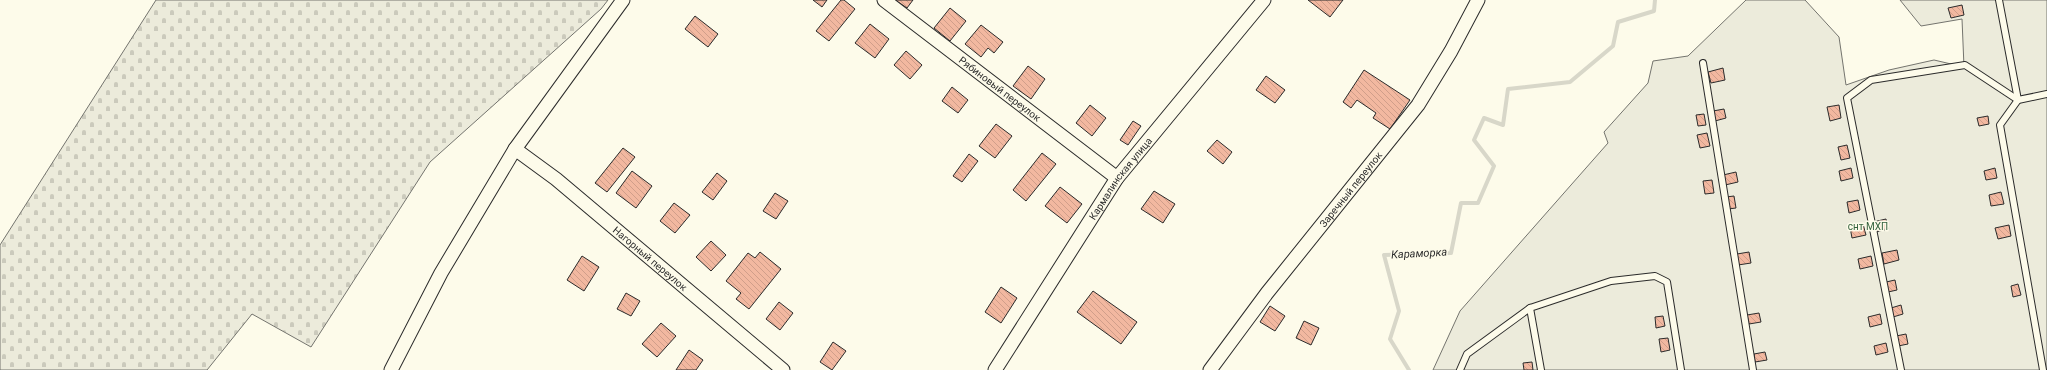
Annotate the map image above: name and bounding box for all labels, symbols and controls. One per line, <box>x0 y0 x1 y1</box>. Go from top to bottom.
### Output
street label: Рябиновый переулок <box>957 54 1043 124</box>
street label: Кармалинская улица <box>1087 135 1154 222</box>
street label: Заречный переулок <box>1317 149 1385 229</box>
park label: снт МХП <box>1848 221 1888 232</box>
street label: Нагорный переулок <box>611 224 690 293</box>
water label: Караморка <box>1391 246 1448 261</box>

